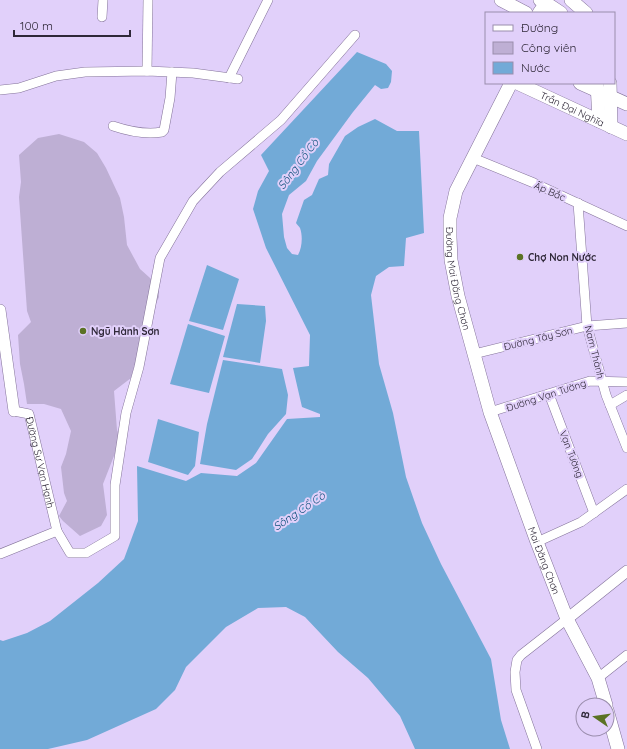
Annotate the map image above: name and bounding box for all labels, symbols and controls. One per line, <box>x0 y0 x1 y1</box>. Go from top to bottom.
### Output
scale bar <box>14 12 130 38</box>
legend <box>485 12 615 84</box>
text: 100 m <box>20 18 53 33</box>
text: Đường <box>521 20 558 35</box>
text: Công viên <box>521 40 576 55</box>
text: Nước <box>521 60 550 75</box>
street label: Trần Đại Nghĩa <box>538 89 606 130</box>
water label: Sông Cổ Cò <box>274 135 322 192</box>
street label: Ấp Bắc <box>532 179 568 204</box>
street label: Đường Mai Đăng Chơn <box>443 227 473 332</box>
place label: Chợ Non Nước <box>528 251 596 264</box>
marker: Chợ Non Nước <box>515 252 525 262</box>
street label: Đường Tây Sơn <box>502 324 574 353</box>
street label: Nam Thành <box>582 324 607 380</box>
place label: Ngũ Hành Sơn <box>91 325 160 338</box>
marker: Ngũ Hành Sơn <box>78 326 88 336</box>
street label: Đường Vạn Tường <box>505 376 588 415</box>
street label: Đường Sư Vạn Hạnh <box>23 415 57 509</box>
street label: Vạn Tường <box>557 429 587 480</box>
water label: Sông Cổ Cò <box>270 488 329 534</box>
street label: Mai Đăng Chơn <box>525 525 563 596</box>
north arrow <box>575 697 615 737</box>
text: B <box>578 710 593 720</box>

